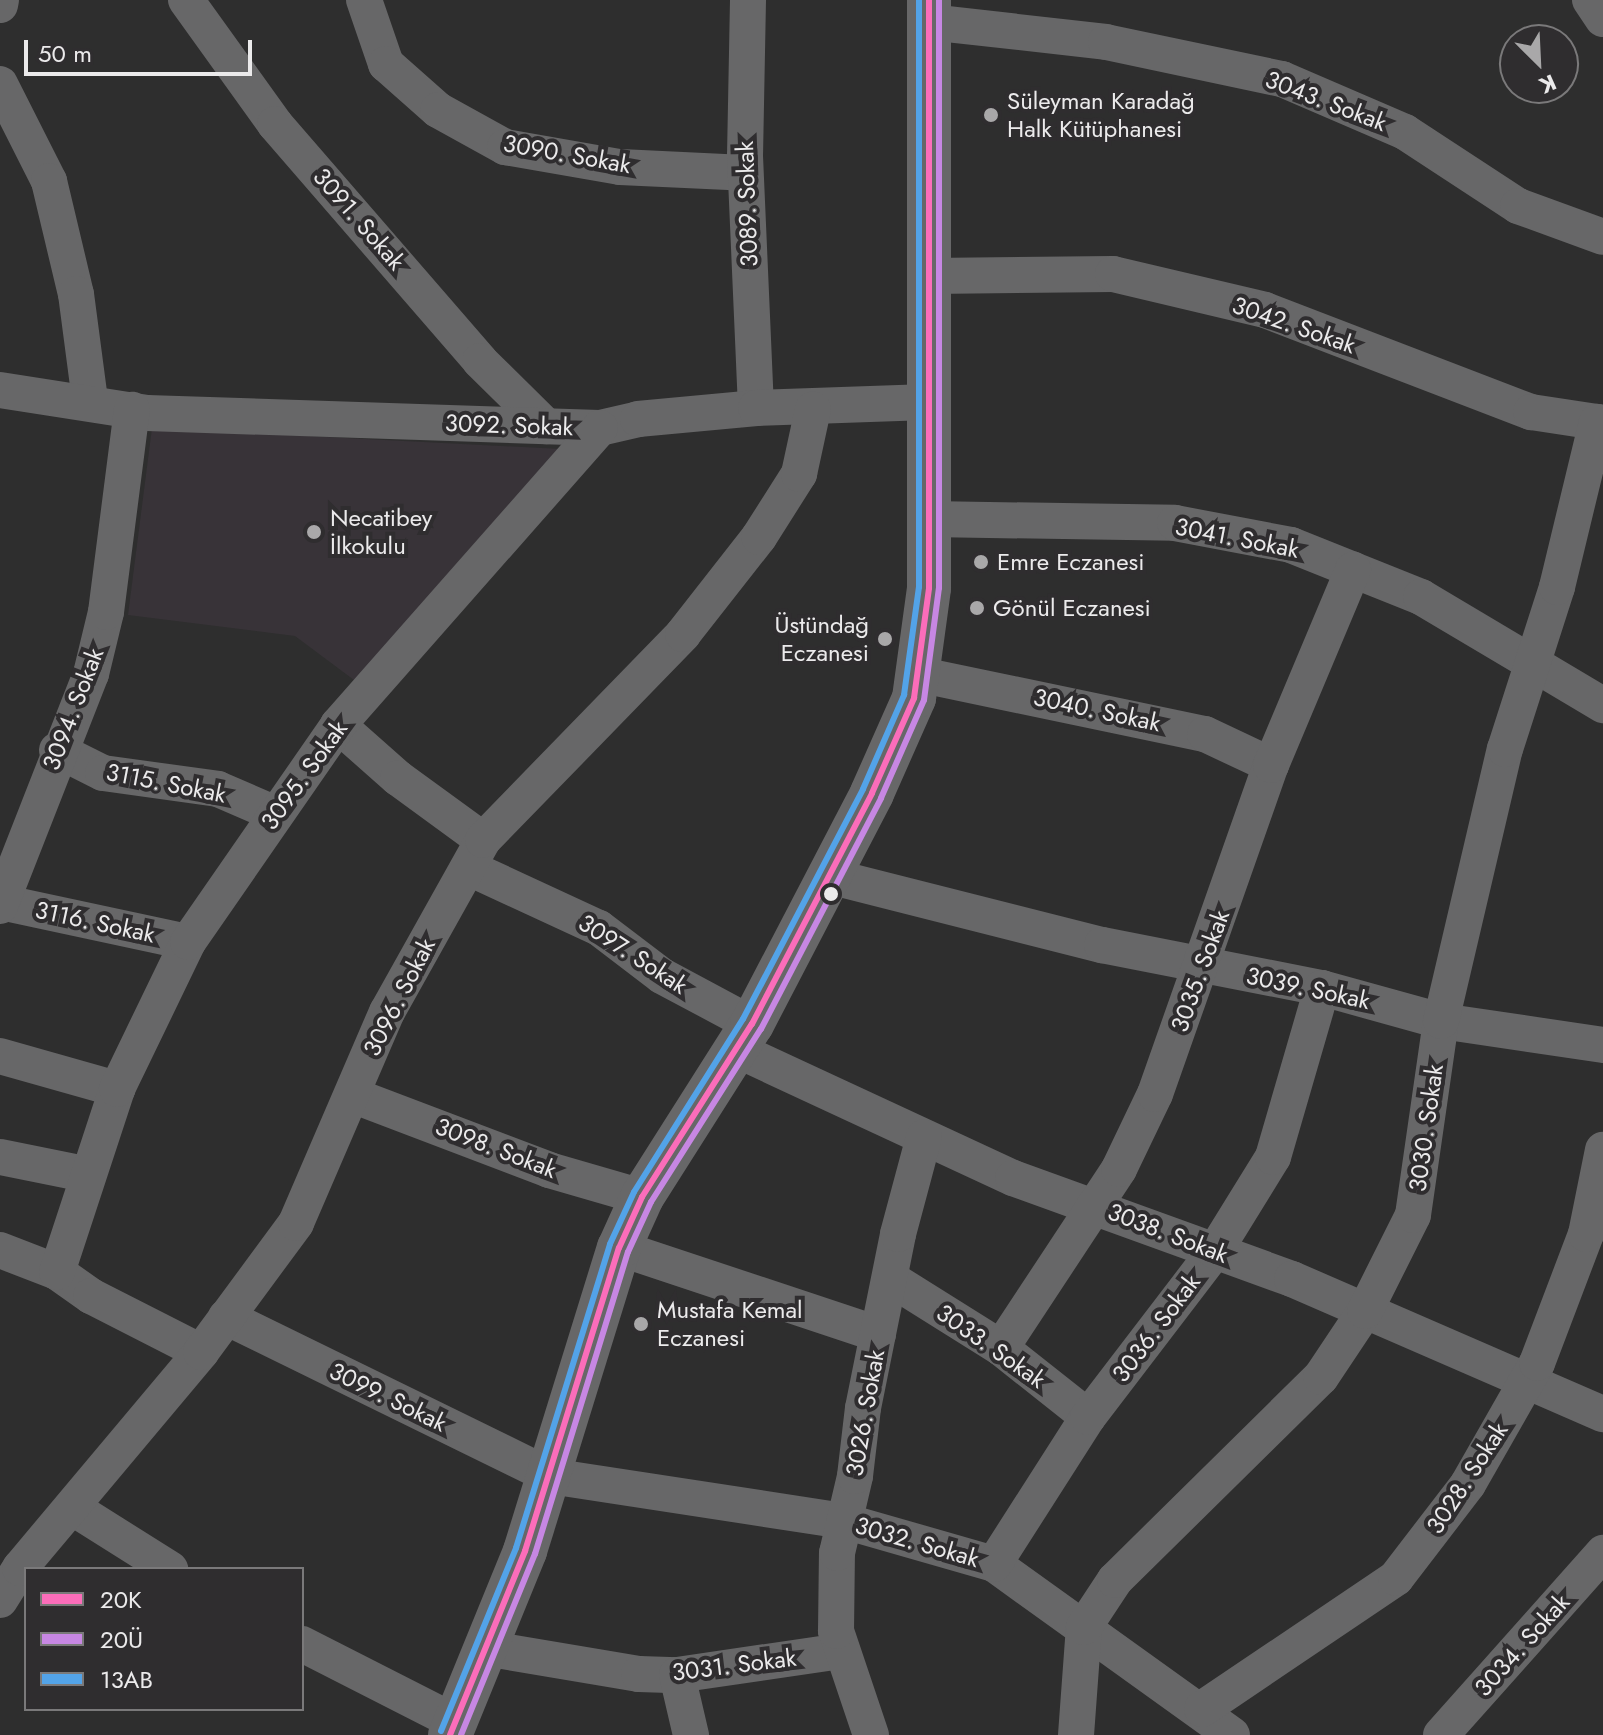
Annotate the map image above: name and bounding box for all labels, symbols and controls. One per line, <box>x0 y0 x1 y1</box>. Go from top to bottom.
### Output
scale bar <box>28 24 256 74</box>
north arrow <box>1499 24 1579 104</box>
text: 50 m <box>38 36 92 71</box>
street label: 3043. Sokak <box>1261 65 1391 137</box>
text: K <box>1534 66 1561 102</box>
place label: Süleyman Karadağ Halk Kütüphanesi <box>1007 87 1195 143</box>
marker: Süleyman Karadağ Halk Kütüphanesi <box>982 106 1000 124</box>
street label: 3090. Sokak <box>501 129 633 179</box>
street label: 3089. Sokak <box>730 140 764 268</box>
street label: 3091. Sokak <box>307 162 411 276</box>
street label: 3042. Sokak <box>1229 290 1359 360</box>
street label: 3092. Sokak <box>444 408 574 442</box>
place label: Necatibey İlkokulu <box>330 504 432 560</box>
street label: 3041. Sokak <box>1173 512 1301 564</box>
marker: Necatibey İlkokulu <box>305 523 323 541</box>
place label: Emre Eczanesi <box>997 548 1144 576</box>
marker: Emre Eczanesi <box>972 553 990 571</box>
place label: Gönül Eczanesi <box>993 594 1151 622</box>
marker: Gönül Eczanesi <box>968 599 986 617</box>
place label: Üstündağ Eczanesi <box>774 611 869 667</box>
marker: Üstündağ Eczanesi <box>876 630 894 648</box>
street label: 3094. Sokak <box>37 644 109 774</box>
street label: 3040. Sokak <box>1031 682 1163 738</box>
street label: 3095. Sokak <box>255 715 353 835</box>
street label: 3115. Sokak <box>104 757 228 809</box>
unlabelled marker <box>823 886 839 902</box>
street label: 3116. Sokak <box>32 895 158 949</box>
street label: 3035. Sokak <box>1165 906 1235 1036</box>
street label: 3097. Sokak <box>573 908 693 1000</box>
street label: 3096. Sokak <box>357 933 441 1061</box>
street label: 3039. Sokak <box>1243 961 1373 1015</box>
street label: 3030. Sokak <box>1403 1062 1449 1194</box>
street label: 3098. Sokak <box>431 1112 561 1184</box>
street label: 3038. Sokak <box>1104 1197 1232 1269</box>
street label: 3036. Sokak <box>1106 1268 1206 1388</box>
place label: Mustafa Kemal Eczanesi <box>657 1296 803 1352</box>
street label: 3033. Sokak <box>931 1298 1051 1394</box>
marker: Mustafa Kemal Eczanesi <box>632 1315 650 1333</box>
street label: 3026. Sokak <box>840 1347 890 1479</box>
street label: 3099. Sokak <box>325 1356 451 1438</box>
street label: 3028. Sokak <box>1420 1417 1514 1539</box>
street label: 3032. Sokak <box>852 1511 982 1573</box>
legend <box>24 1567 304 1711</box>
text: 20K <box>100 1582 142 1617</box>
street label: 3034. Sokak <box>1469 1588 1575 1702</box>
text: 20Ü <box>100 1622 143 1657</box>
street label: 3031. Sokak <box>670 1643 798 1687</box>
text: 13AB <box>100 1662 153 1697</box>

